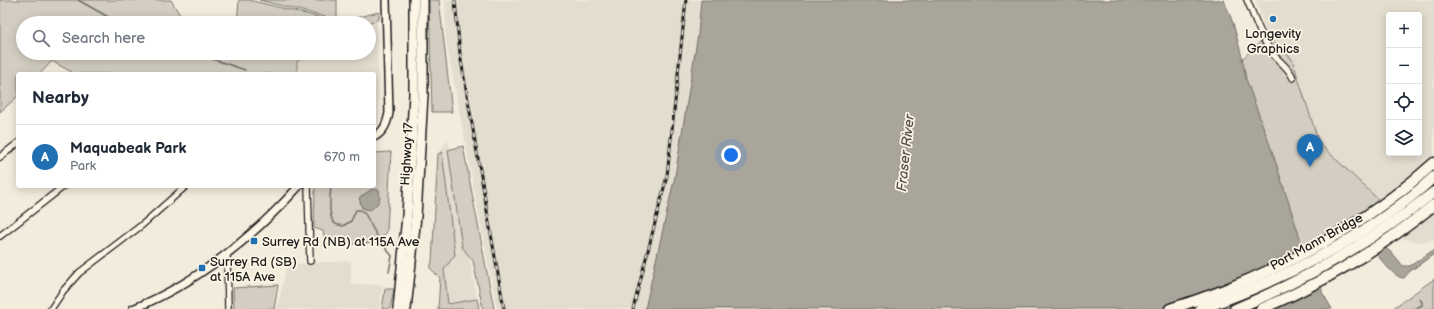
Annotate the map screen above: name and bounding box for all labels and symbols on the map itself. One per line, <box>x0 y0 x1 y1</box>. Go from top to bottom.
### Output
marker: Longevity Graphics <box>1268 14 1278 24</box>
place label: Longevity Graphics <box>1245 26 1301 57</box>
water label: Fraser River <box>893 113 918 193</box>
street label: Highway 17 <box>397 122 417 186</box>
pin: A <box>1297 134 1323 167</box>
your location <box>721 145 741 165</box>
street label: Port Mann Bridge <box>1267 210 1366 274</box>
place label: Surrey Rd (NB) at 115A Ave <box>262 234 420 250</box>
marker: Surrey Rd (NB) at 115A Ave <box>249 236 259 246</box>
place label: Surrey Rd (SB) at 115A Ave <box>210 254 297 285</box>
marker: Surrey Rd (SB) at 115A Ave <box>197 263 207 273</box>

